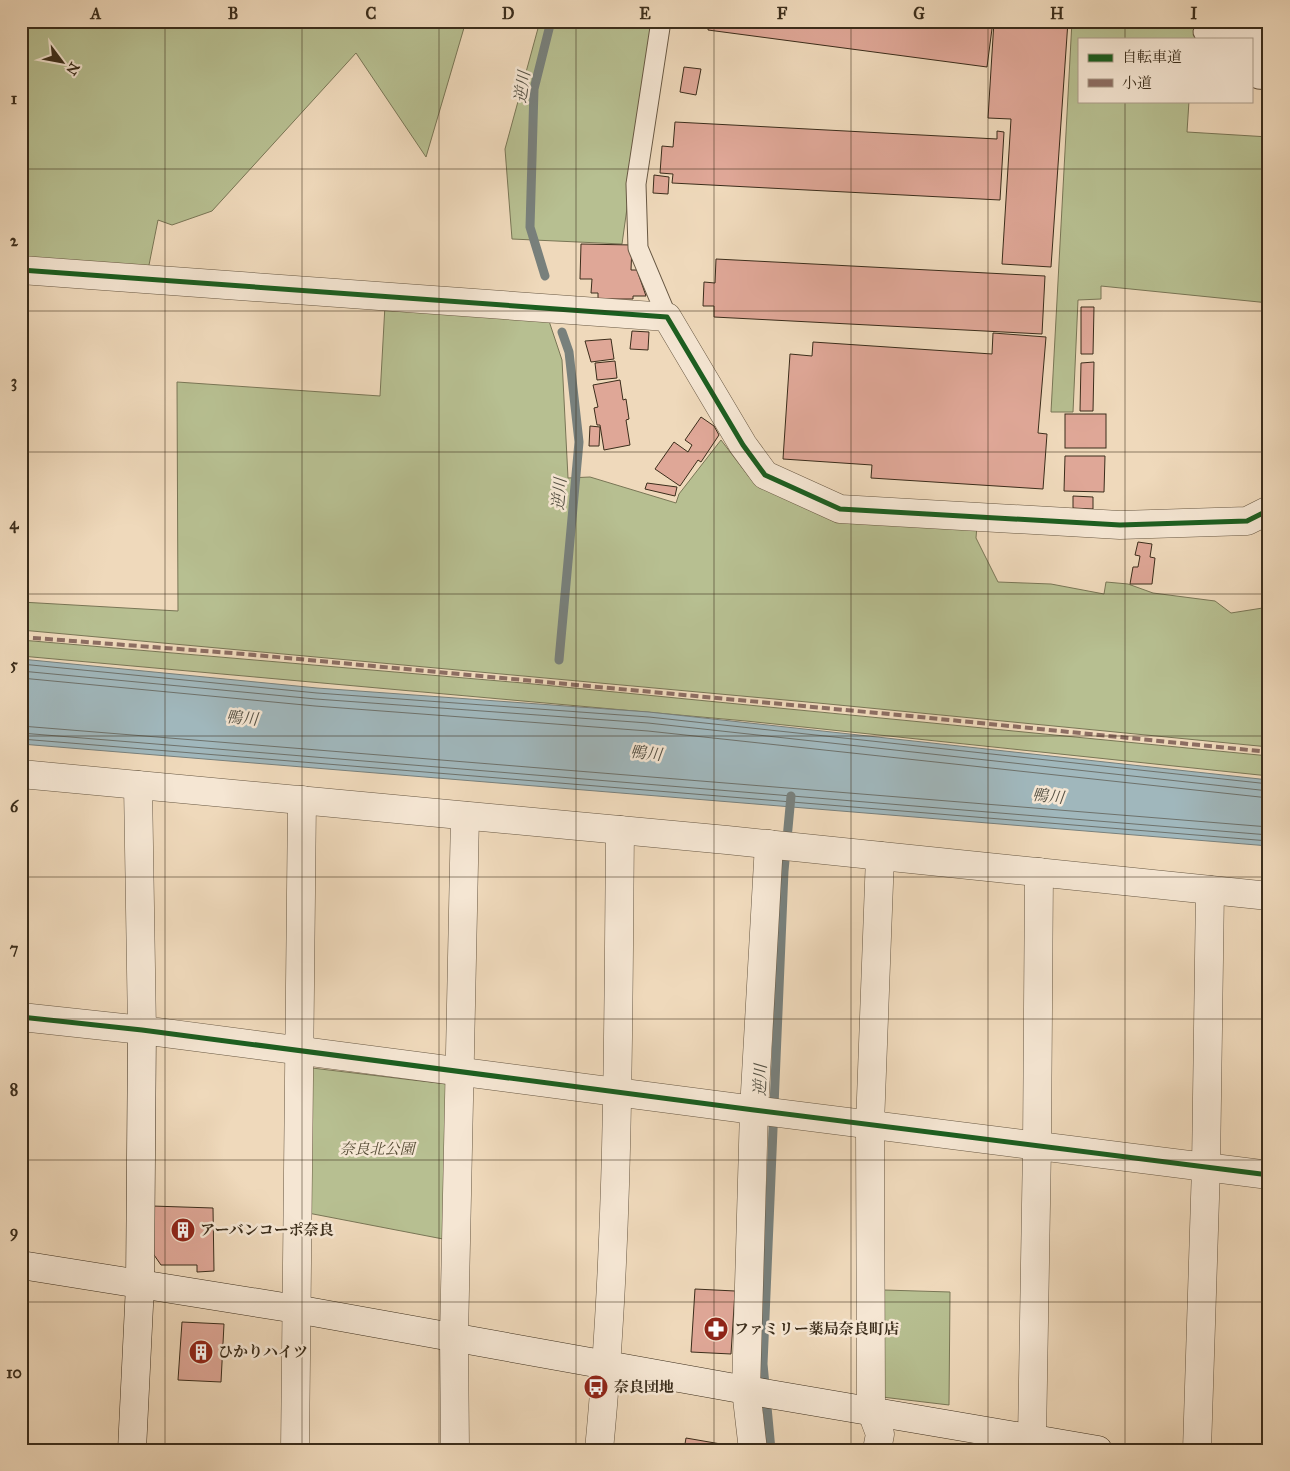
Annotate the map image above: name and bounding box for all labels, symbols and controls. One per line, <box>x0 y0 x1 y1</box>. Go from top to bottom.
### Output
text: A <box>90 4 102 23</box>
text: B <box>228 4 238 23</box>
text: C <box>366 4 377 23</box>
text: D <box>502 4 515 23</box>
text: E <box>639 4 651 23</box>
text: F <box>777 4 788 23</box>
text: G <box>913 4 925 23</box>
text: H <box>1050 4 1064 23</box>
text: I <box>1191 4 1198 23</box>
north arrow <box>38 38 88 88</box>
legend <box>1078 38 1252 102</box>
text: 自転車道 <box>1122 48 1182 66</box>
text: N <box>62 59 83 78</box>
water label: 逆川 <box>510 68 534 104</box>
text: 小道 <box>1122 74 1152 92</box>
text: 1 <box>11 89 18 108</box>
text: 2 <box>10 231 19 250</box>
text: 3 <box>11 372 17 392</box>
water label: 逆川 <box>548 475 570 511</box>
text: 4 <box>10 514 20 534</box>
text: 5 <box>10 655 18 674</box>
water label: 鴨川 <box>225 707 261 729</box>
water label: 鴨川 <box>629 742 665 764</box>
water label: 鴨川 <box>1031 785 1067 807</box>
text: 6 <box>10 797 19 816</box>
text: 7 <box>10 939 19 958</box>
water label: 逆川 <box>750 1062 770 1096</box>
text: 8 <box>10 1080 18 1099</box>
park label: 奈良北公園 <box>339 1140 417 1158</box>
building icon: アーバンコーポ奈良 <box>170 1217 196 1243</box>
place label: アーバンコーポ奈良 <box>200 1221 334 1239</box>
text: 9 <box>10 1222 18 1242</box>
pharmacy icon: ファミリー薬局奈良町店 <box>703 1316 729 1342</box>
place label: ファミリー薬局奈良町店 <box>734 1320 899 1338</box>
building icon: ひかりハイツ <box>188 1339 214 1365</box>
place label: ひかりハイツ <box>218 1343 308 1361</box>
text: 10 <box>6 1363 22 1382</box>
bus stop icon: 奈良団地 <box>583 1374 609 1400</box>
place label: 奈良団地 <box>614 1378 674 1396</box>

